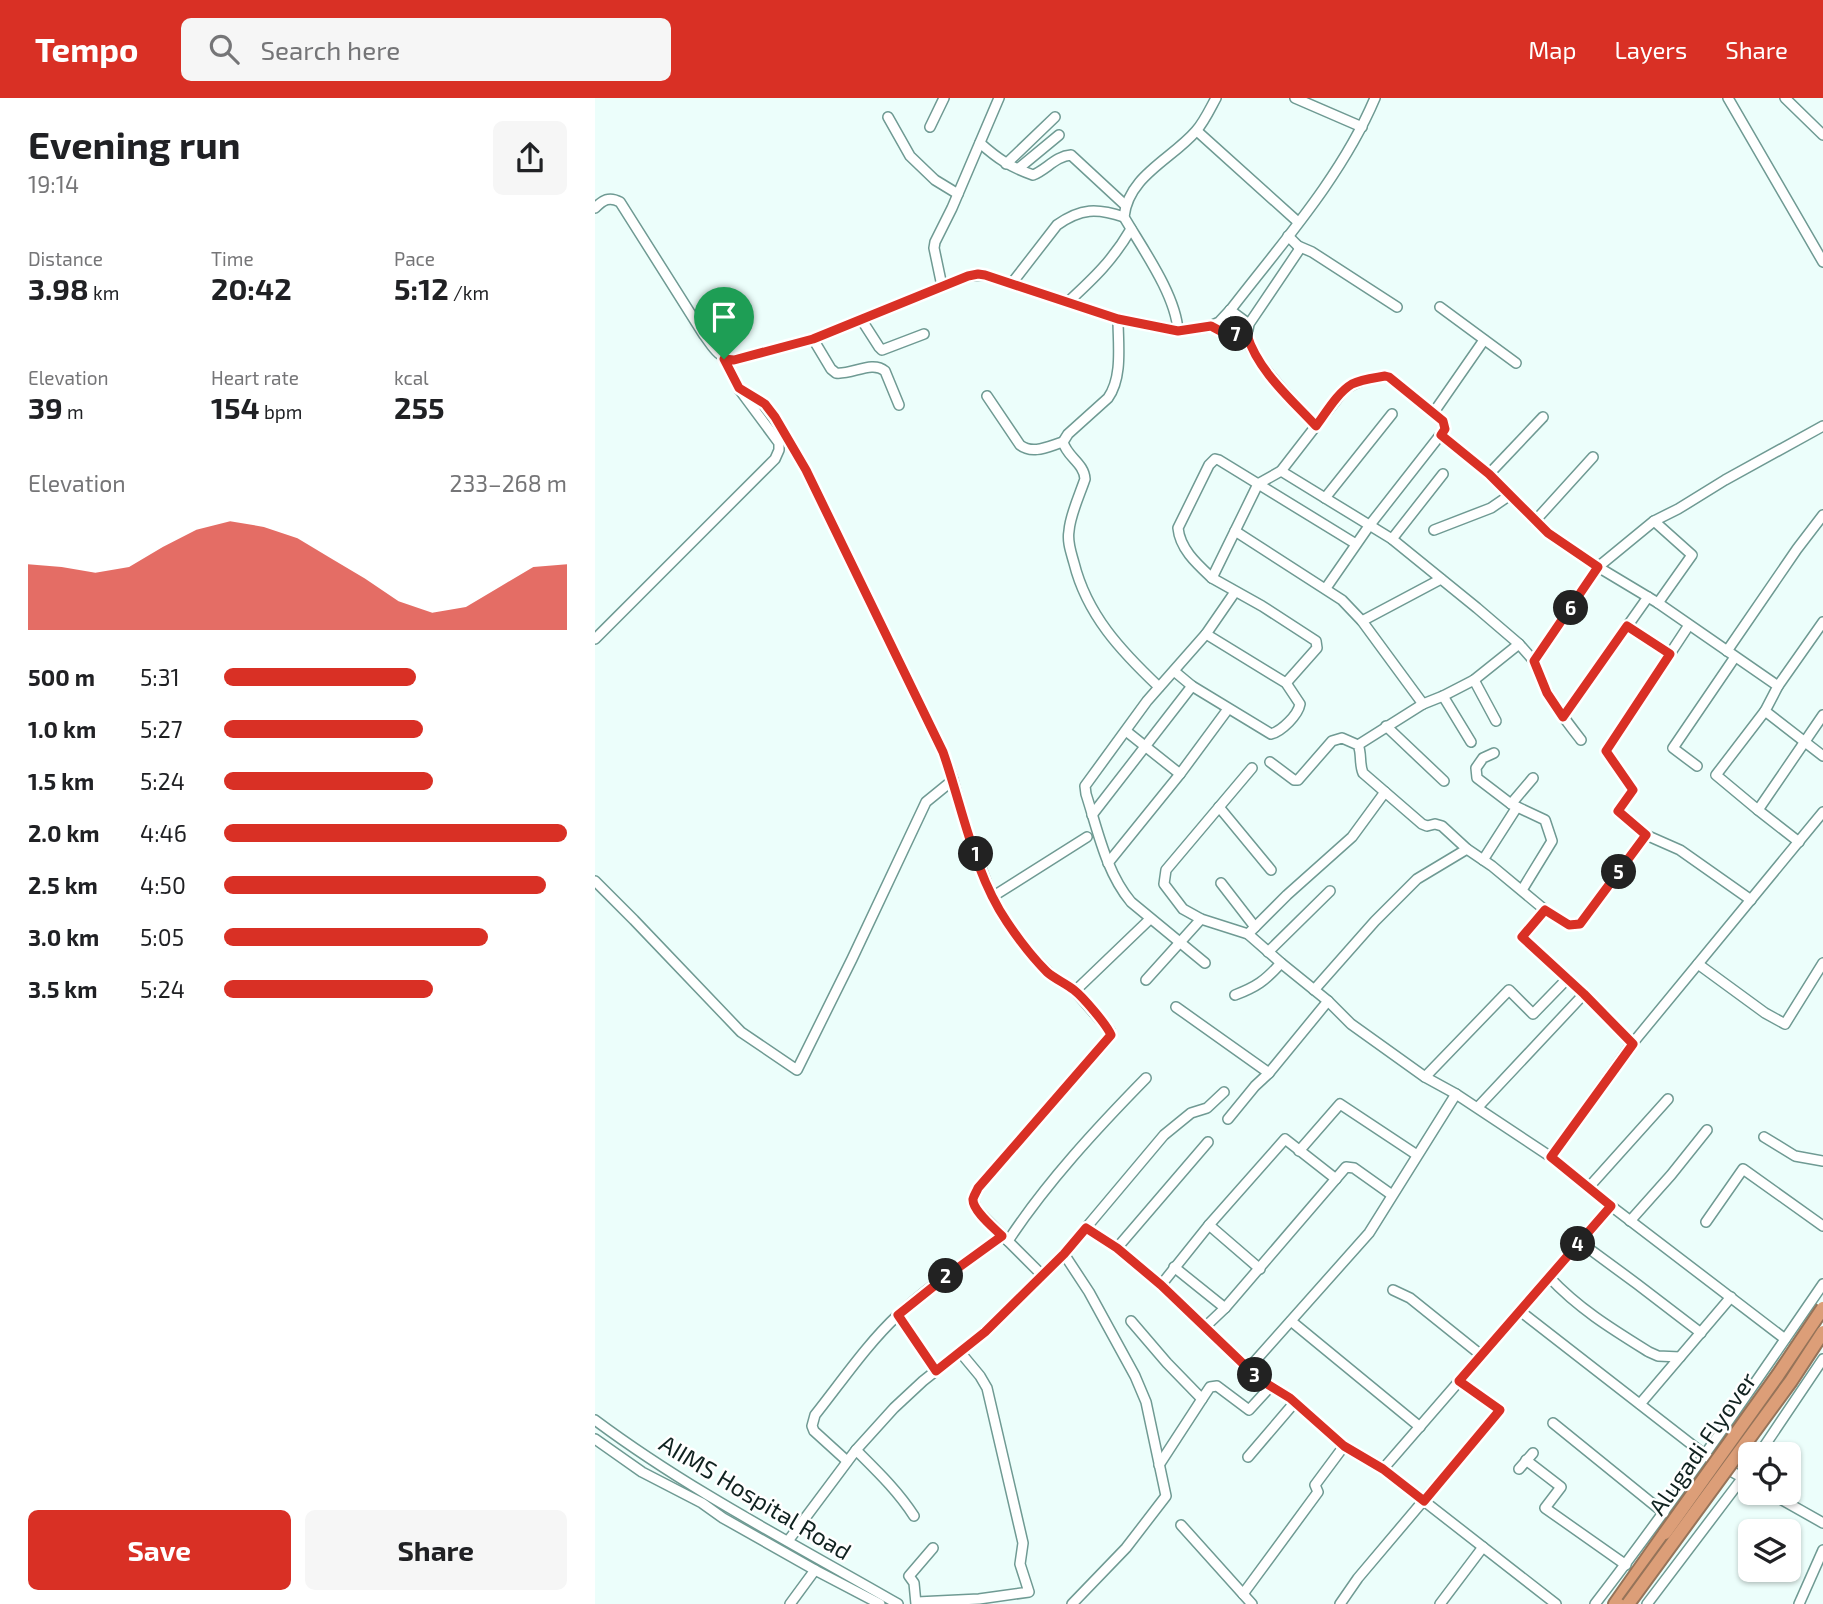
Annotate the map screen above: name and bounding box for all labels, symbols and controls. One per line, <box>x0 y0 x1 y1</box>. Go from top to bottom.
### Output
search box <box>181 18 671 81</box>
text: Tempo <box>35 29 139 69</box>
icon: search <box>205 30 243 68</box>
text: Search here <box>261 34 400 65</box>
text: Map <box>1528 35 1576 64</box>
text: Layers <box>1614 35 1687 64</box>
text: Share <box>1725 35 1788 64</box>
text: Evening run <box>28 121 241 167</box>
button: share <box>493 121 567 195</box>
text: 19:14 <box>28 170 79 198</box>
text: Distance <box>28 247 103 270</box>
text: Time <box>211 247 254 270</box>
text: Pace <box>394 247 435 270</box>
text: 3.98 <box>28 270 89 306</box>
text: 20:42 <box>211 270 292 306</box>
text: 5:12 <box>394 270 449 306</box>
text: km <box>89 281 119 304</box>
text: /km <box>449 281 489 304</box>
pin <box>694 287 754 359</box>
icon: arrive <box>705 298 743 336</box>
pin: 7 <box>1219 316 1253 352</box>
text: 7 <box>1230 322 1241 345</box>
text: Elevation <box>28 366 109 389</box>
text: Heart rate <box>211 366 299 389</box>
text: kcal <box>394 366 429 389</box>
text: 39 <box>28 389 63 425</box>
text: 154 <box>211 389 260 425</box>
text: 255 <box>394 389 445 425</box>
text: m <box>63 400 84 423</box>
text: bpm <box>260 400 302 423</box>
text: Elevation <box>28 469 126 497</box>
text: 233–268 m <box>450 469 567 497</box>
pin: 6 <box>1553 590 1588 626</box>
text: 6 <box>1565 596 1576 619</box>
text: 500 m <box>28 663 95 691</box>
text: 5:31 <box>140 663 180 691</box>
text: 1.0 km <box>28 715 96 743</box>
text: 5:27 <box>140 715 182 743</box>
text: 1.5 km <box>28 767 94 795</box>
text: 5:24 <box>140 767 185 795</box>
text: 2.0 km <box>28 819 100 847</box>
text: 4:46 <box>140 819 187 847</box>
pin: 1 <box>959 836 993 872</box>
text: 1 <box>971 842 980 865</box>
pin: 5 <box>1601 854 1637 890</box>
text: 5 <box>1613 860 1624 883</box>
text: 2.5 km <box>28 871 98 899</box>
text: 4:50 <box>140 871 186 899</box>
text: 3.0 km <box>28 923 99 951</box>
text: 5:05 <box>140 923 184 951</box>
text: 3.5 km <box>28 975 97 1003</box>
text: 5:24 <box>140 975 185 1003</box>
pin: 4 <box>1560 1226 1595 1262</box>
text: 4 <box>1571 1232 1584 1255</box>
pin: 2 <box>929 1258 963 1294</box>
text: 2 <box>940 1264 951 1287</box>
pin: 3 <box>1237 1358 1273 1392</box>
text: 3 <box>1249 1363 1260 1386</box>
street label: Alugadi Flyover <box>1642 1366 1762 1520</box>
street label: AIIMS Hospital Road <box>655 1428 857 1565</box>
map controls <box>1738 1442 1801 1582</box>
button: locate <box>1738 1442 1801 1505</box>
button: Save <box>28 1510 291 1590</box>
button: Share <box>305 1510 567 1590</box>
button: layers <box>1738 1519 1801 1582</box>

